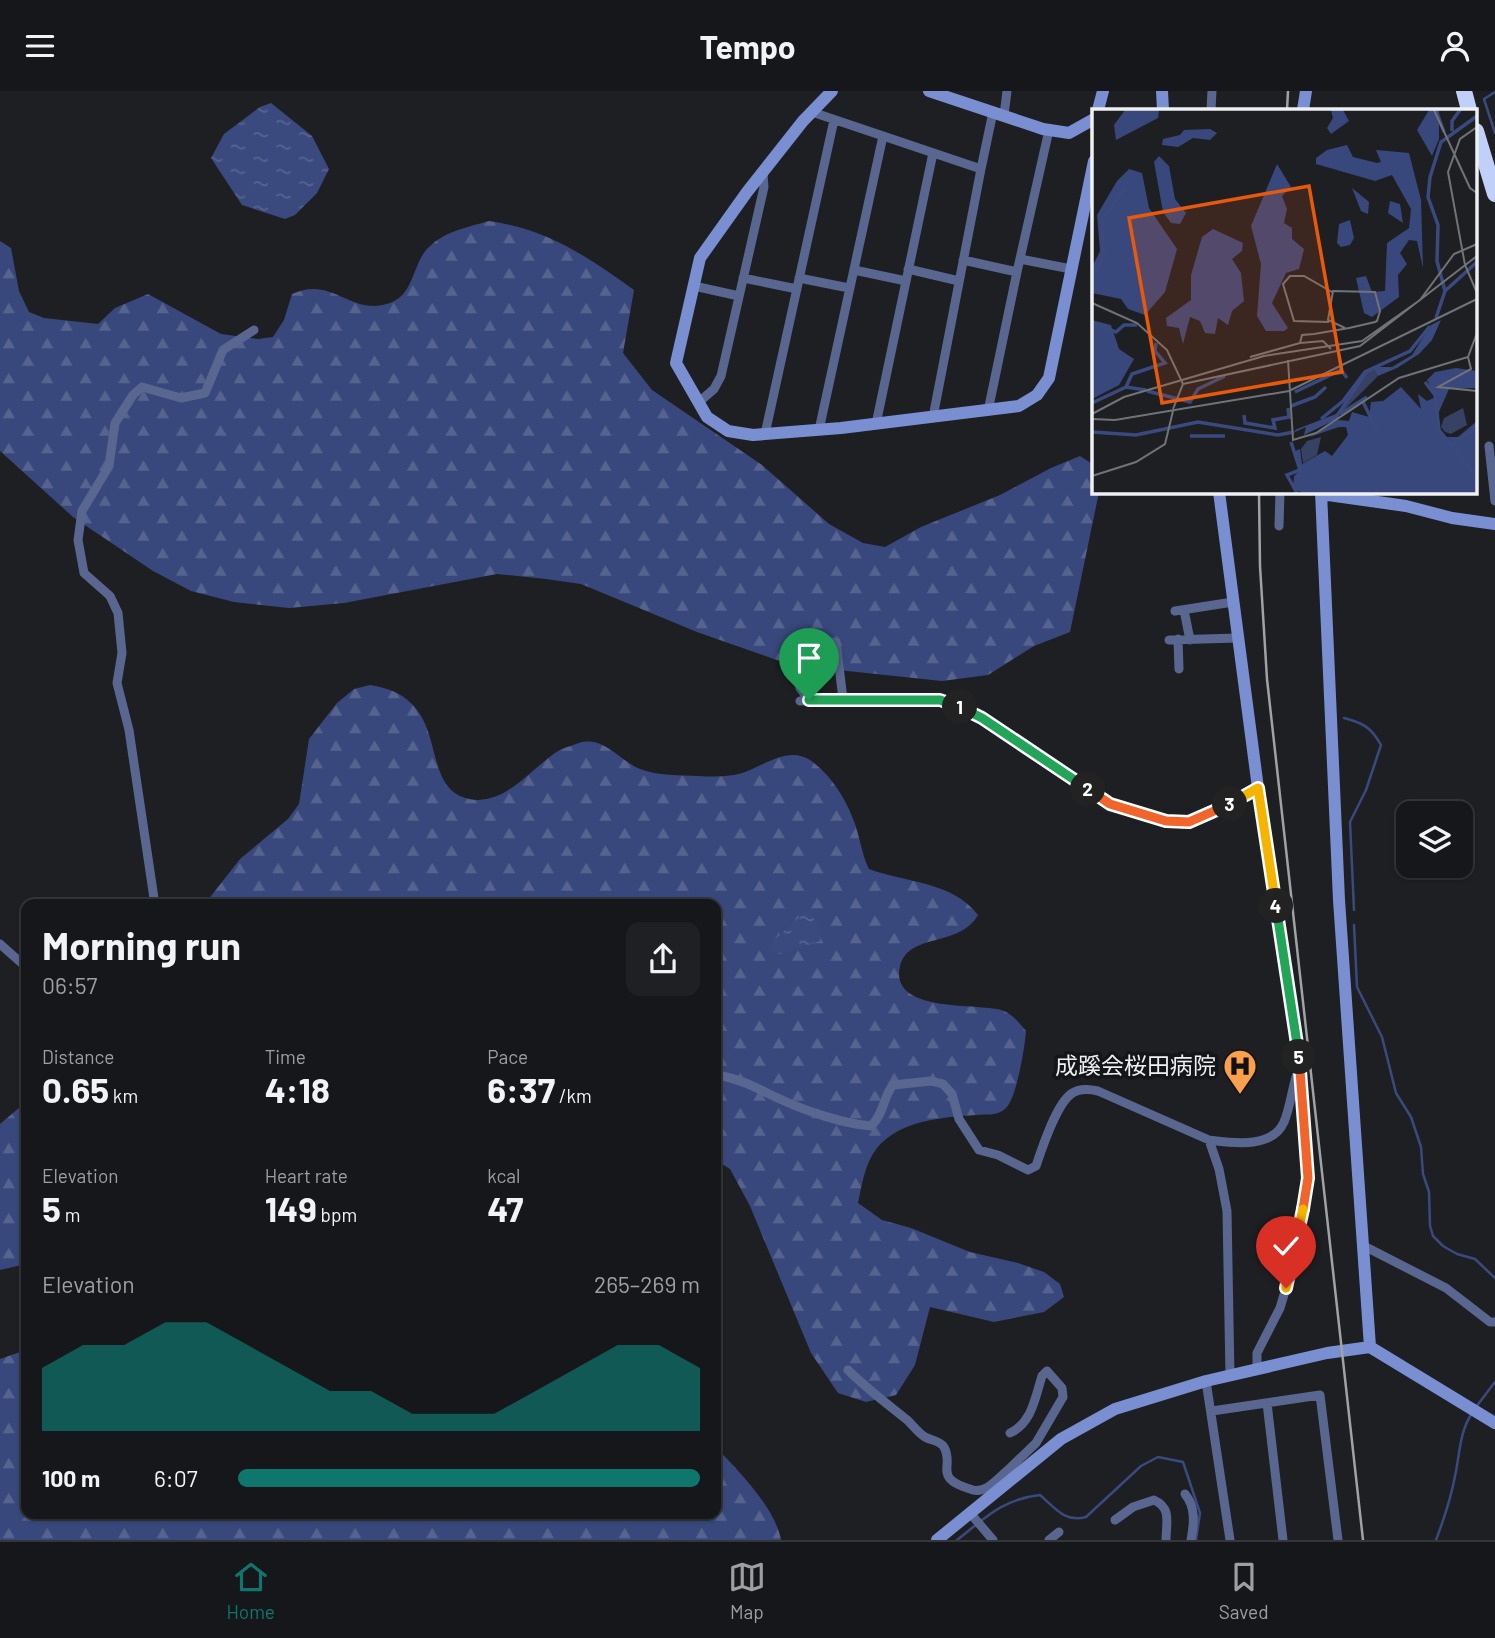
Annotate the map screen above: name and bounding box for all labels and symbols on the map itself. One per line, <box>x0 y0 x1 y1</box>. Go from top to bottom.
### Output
inset map <box>1092 109 1478 493</box>
pin <box>779 628 839 700</box>
pin: 1 <box>942 689 978 725</box>
pin: 2 <box>1070 771 1106 807</box>
pin: 3 <box>1212 787 1248 821</box>
pin: 4 <box>1258 889 1294 923</box>
pin: 5 <box>1282 1039 1316 1075</box>
hospital icon: 成蹊会桜田病院 <box>1221 1047 1259 1096</box>
place label: 成蹊会桜田病院 <box>1055 1051 1216 1079</box>
pin <box>1256 1216 1316 1288</box>

